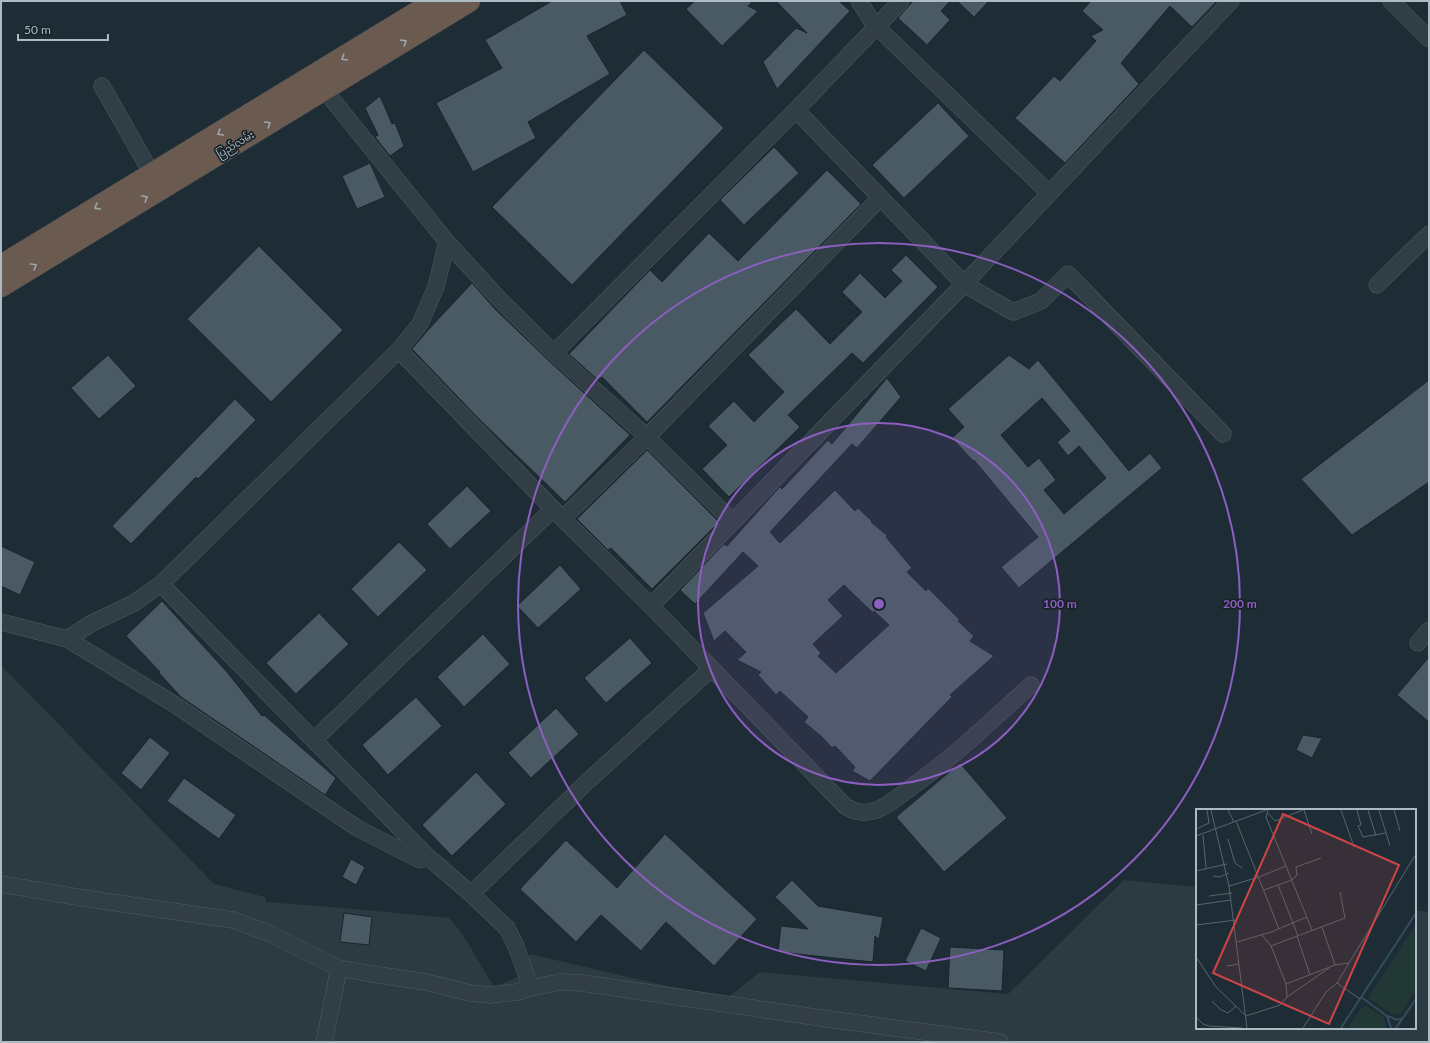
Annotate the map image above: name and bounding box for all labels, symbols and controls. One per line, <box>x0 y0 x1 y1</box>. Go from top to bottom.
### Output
scale bar <box>18 16 108 42</box>
text: 50 m <box>24 22 51 37</box>
one-way arrow <box>399 39 406 46</box>
one-way arrow <box>341 53 348 61</box>
one-way arrow <box>264 121 271 128</box>
street label: ပြည်လမ်း <box>214 127 257 162</box>
one-way arrow <box>217 128 224 135</box>
one-way arrow <box>141 196 148 203</box>
one-way arrow <box>94 203 101 210</box>
one-way arrow <box>30 263 37 271</box>
text: 100 m <box>1043 596 1077 611</box>
text: 200 m <box>1223 596 1257 611</box>
centre of rings <box>872 597 886 611</box>
inset map <box>1196 809 1416 1029</box>

